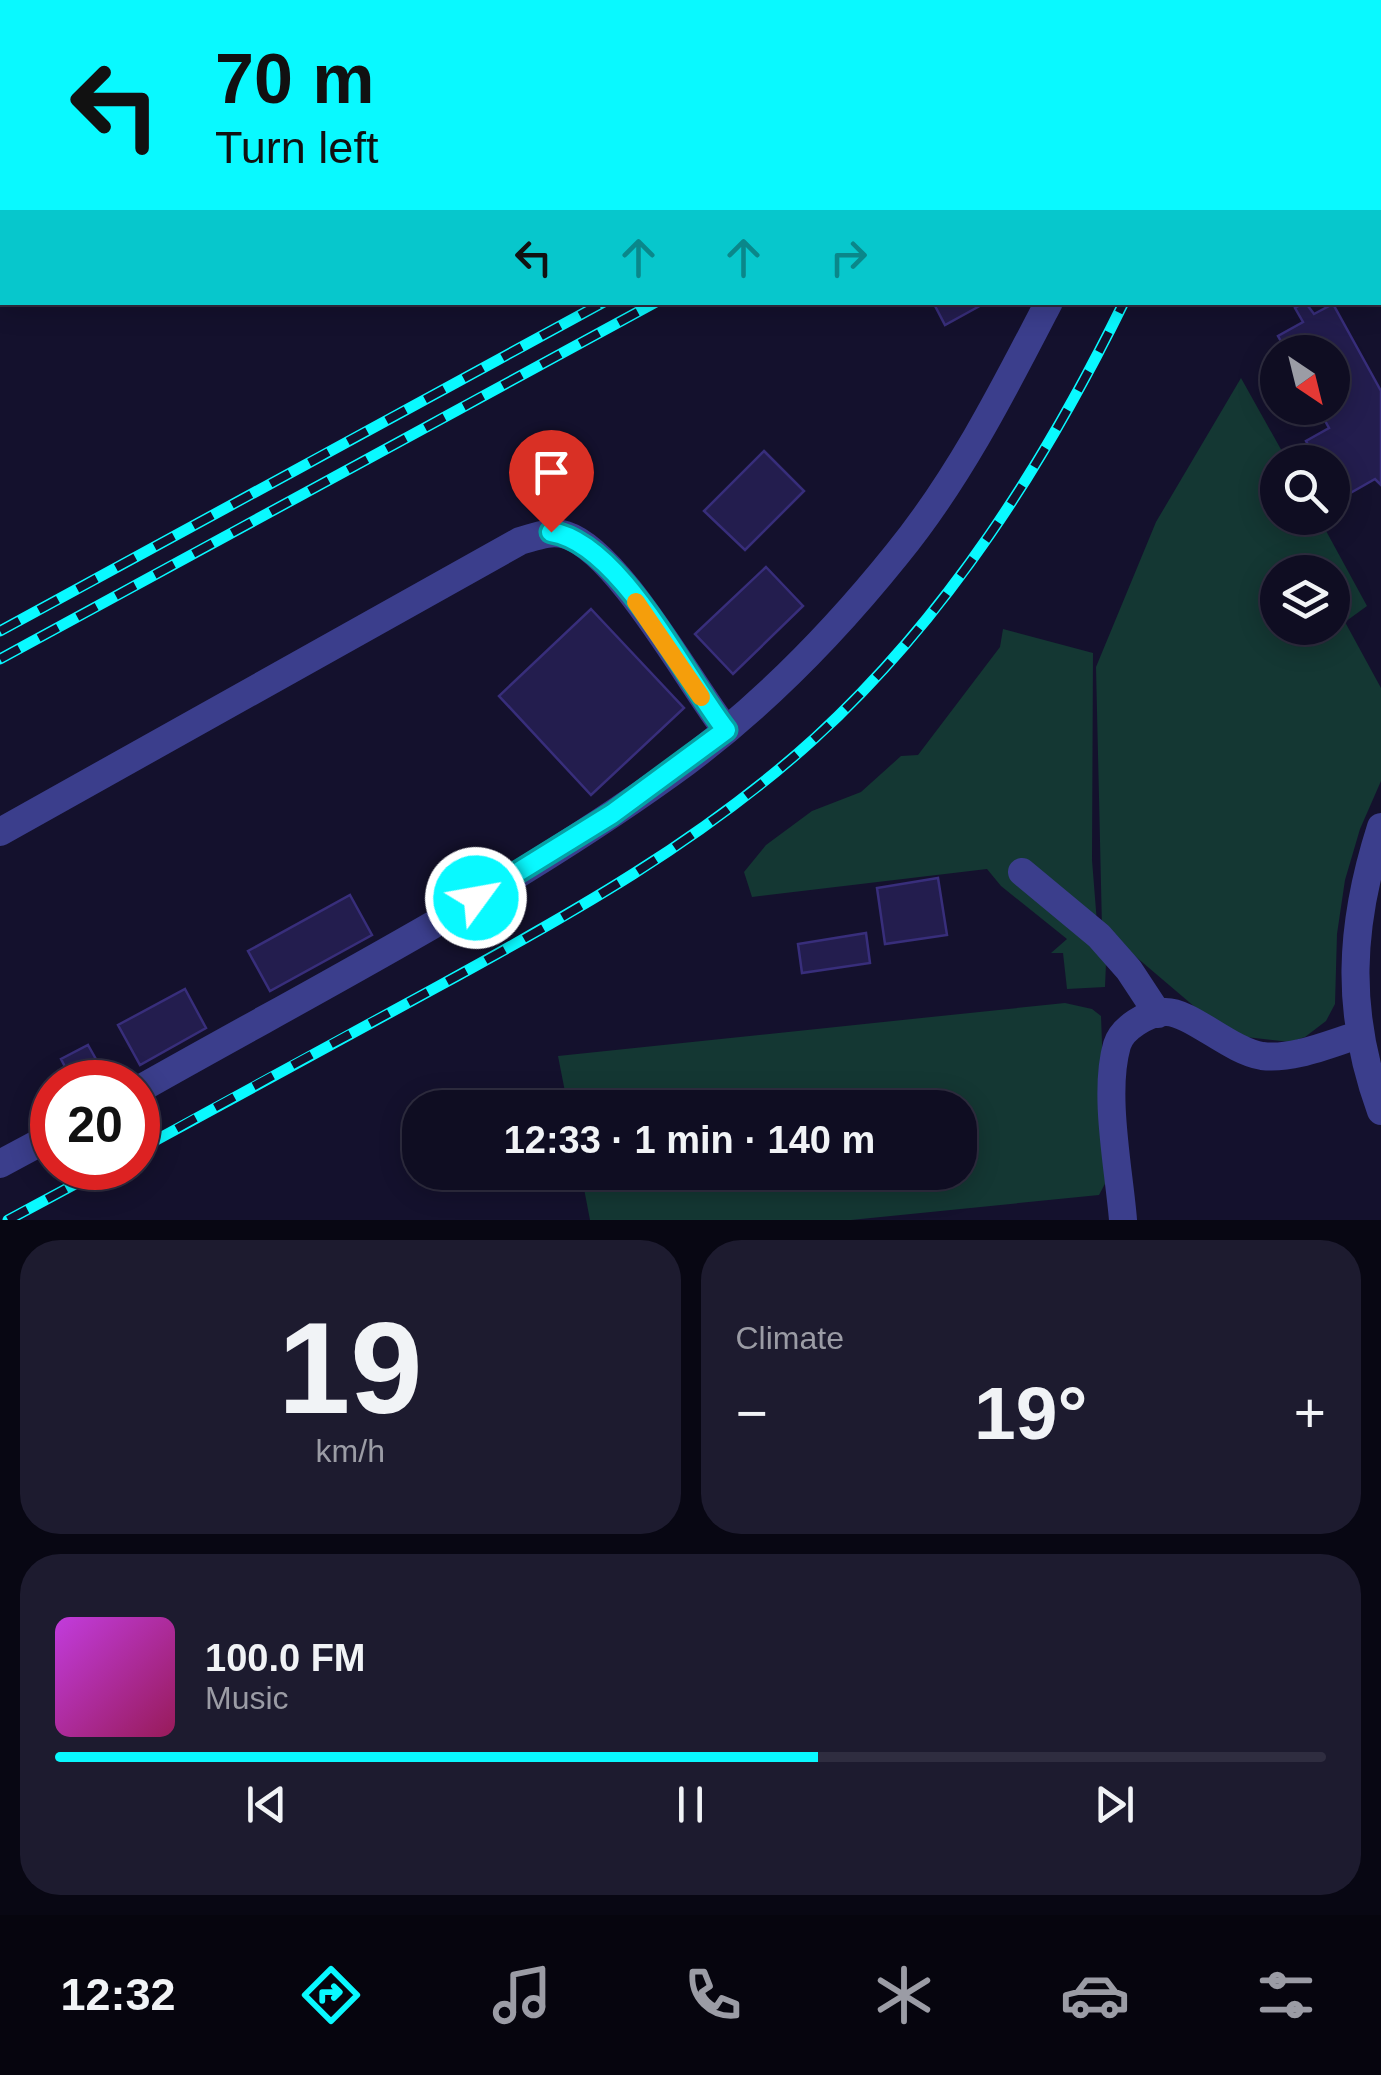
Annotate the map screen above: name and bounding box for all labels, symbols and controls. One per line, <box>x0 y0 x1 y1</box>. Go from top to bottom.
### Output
icon: left <box>50 40 180 170</box>
text: 70 m <box>215 40 375 118</box>
text: Turn left <box>215 122 378 173</box>
icon: left <box>506 230 561 285</box>
icon: ahead <box>611 230 666 285</box>
icon: ahead <box>716 230 771 285</box>
icon: right <box>821 230 876 285</box>
north arrow <box>1260 335 1350 425</box>
map controls <box>1260 335 1350 645</box>
pin <box>509 430 594 533</box>
icon: arrive <box>524 445 579 500</box>
button: search <box>1260 445 1350 535</box>
button: layers <box>1260 555 1350 645</box>
position arrow <box>424 846 528 950</box>
speed limit sign: 20 <box>30 1060 160 1190</box>
text: 12:33 · 1 min · 140 m <box>504 1119 875 1161</box>
text: 19 <box>278 1295 423 1441</box>
text: Climate <box>736 1320 844 1356</box>
text: 19° <box>974 1371 1087 1455</box>
text: − <box>736 1382 768 1444</box>
text: + <box>1294 1382 1326 1444</box>
text: km/h <box>316 1433 385 1469</box>
text: 100.0 FM <box>205 1637 366 1679</box>
text: Music <box>205 1680 289 1716</box>
icon: previous <box>239 1777 294 1832</box>
icon: pause <box>663 1777 718 1832</box>
icon: next <box>1087 1777 1142 1832</box>
icon: directions <box>296 1960 366 2030</box>
icon: music <box>487 1960 557 2030</box>
icon: phone <box>678 1960 748 2030</box>
icon: climate <box>869 1960 939 2030</box>
icon: car <box>1060 1960 1130 2030</box>
icon: filters <box>1251 1960 1321 2030</box>
text: 12:32 <box>60 1969 176 2020</box>

